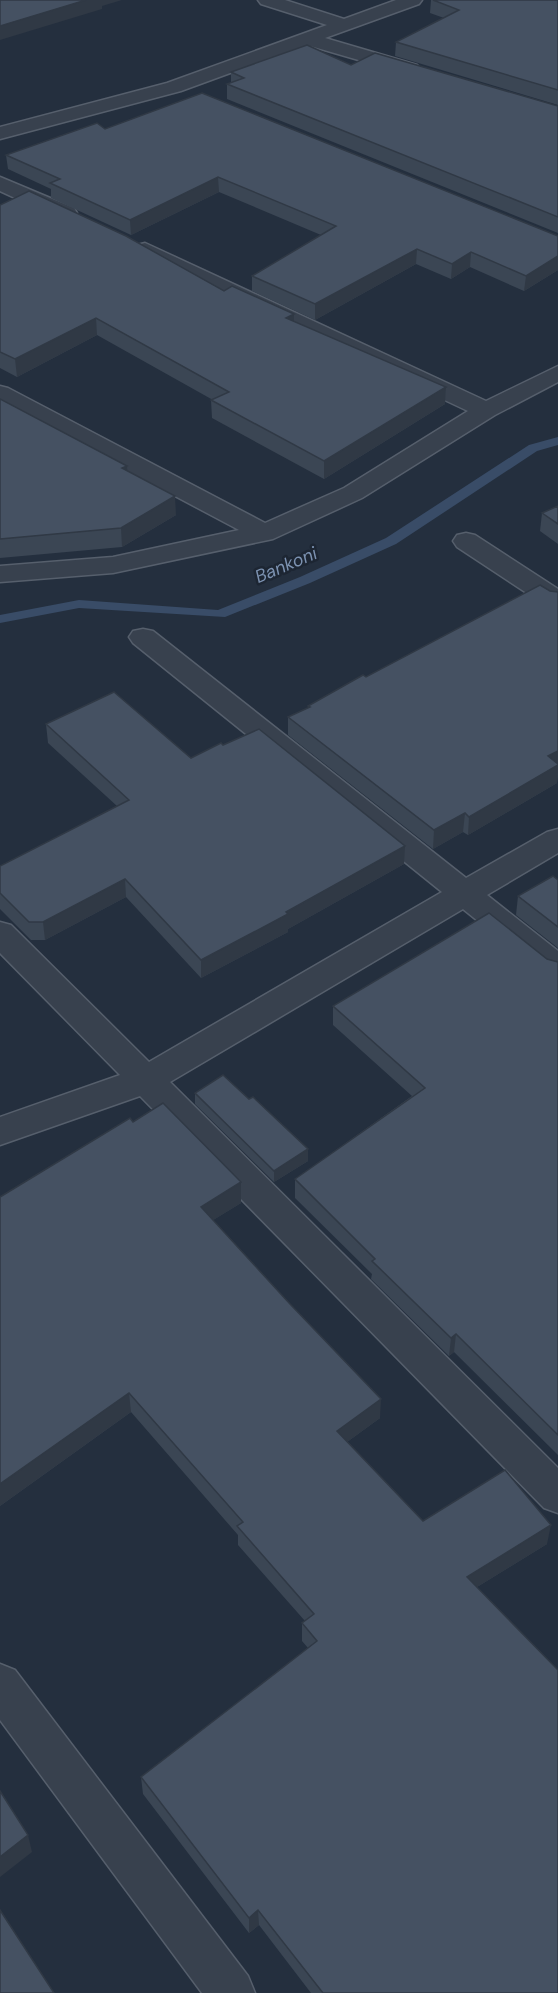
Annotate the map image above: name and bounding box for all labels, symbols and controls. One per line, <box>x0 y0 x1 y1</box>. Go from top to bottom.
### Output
water label: Bankoni <box>251 541 321 589</box>

